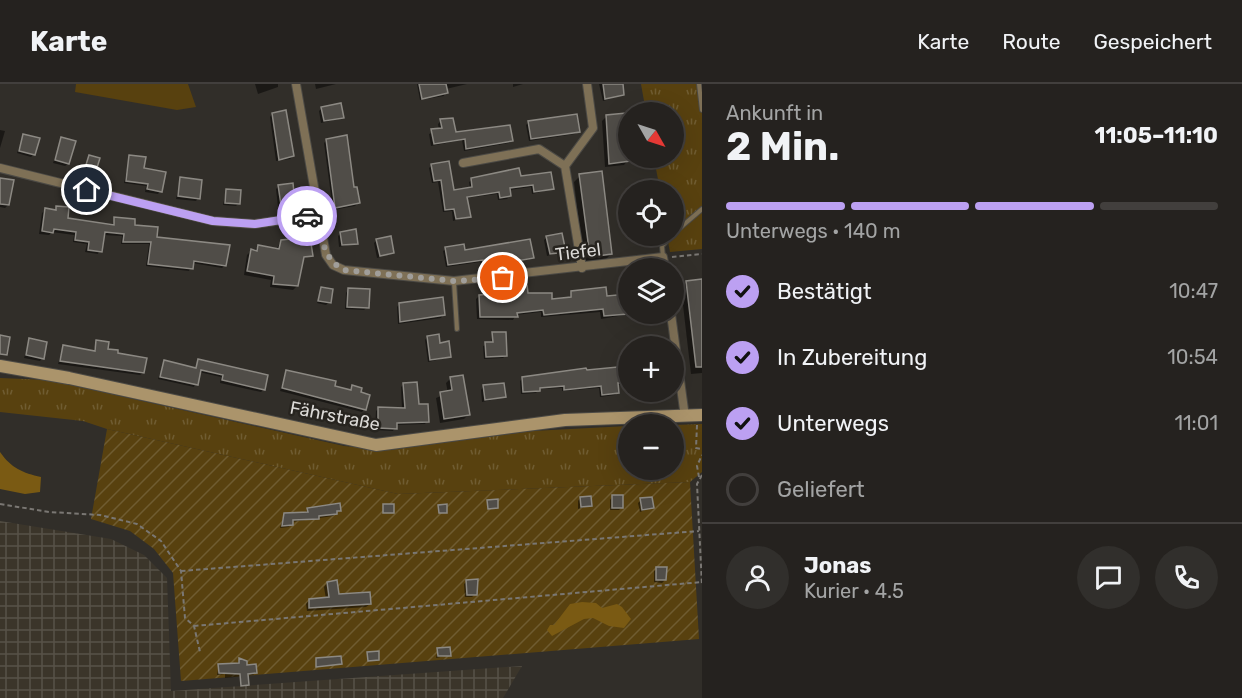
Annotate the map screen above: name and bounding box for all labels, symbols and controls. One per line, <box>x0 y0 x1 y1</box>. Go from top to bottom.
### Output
text: Karte <box>30 25 107 58</box>
text: Karte <box>917 29 969 54</box>
text: Route <box>1002 29 1061 54</box>
text: Gespeichert <box>1094 29 1212 54</box>
text: Ankunft in <box>726 101 823 125</box>
north arrow <box>618 102 684 168</box>
map controls <box>618 102 684 480</box>
text: 11:05–11:10 <box>1094 122 1218 149</box>
text: 2 Min. <box>726 124 839 170</box>
pin <box>61 164 112 215</box>
icon: home <box>70 173 103 206</box>
button: locate <box>618 180 684 246</box>
courier <box>277 186 337 246</box>
icon: car <box>291 200 324 233</box>
text: Unterwegs · 140 m <box>726 219 900 243</box>
street label: Tiefel <box>554 238 602 266</box>
pin <box>477 252 528 303</box>
button: layers <box>618 258 684 324</box>
icon: bag <box>486 261 519 294</box>
icon: check <box>726 275 759 308</box>
text: Bestätigt <box>777 278 872 305</box>
text: 10:47 <box>1169 279 1218 303</box>
button: + <box>618 336 684 402</box>
icon: check <box>726 341 759 374</box>
text: In Zubereitung <box>777 344 927 371</box>
text: 10:54 <box>1167 345 1218 369</box>
street label: Fährstraße <box>288 396 382 436</box>
icon: check <box>726 407 759 440</box>
text: Unterwegs <box>777 410 889 437</box>
text: 11:01 <box>1175 411 1218 435</box>
button: − <box>618 414 684 480</box>
text: Geliefert <box>777 476 865 503</box>
button: person <box>726 546 789 609</box>
button: chat <box>1077 546 1140 609</box>
button: phone <box>1155 546 1218 609</box>
text: Jonas <box>804 552 872 579</box>
text: Kurier · 4.5 <box>804 579 904 603</box>

